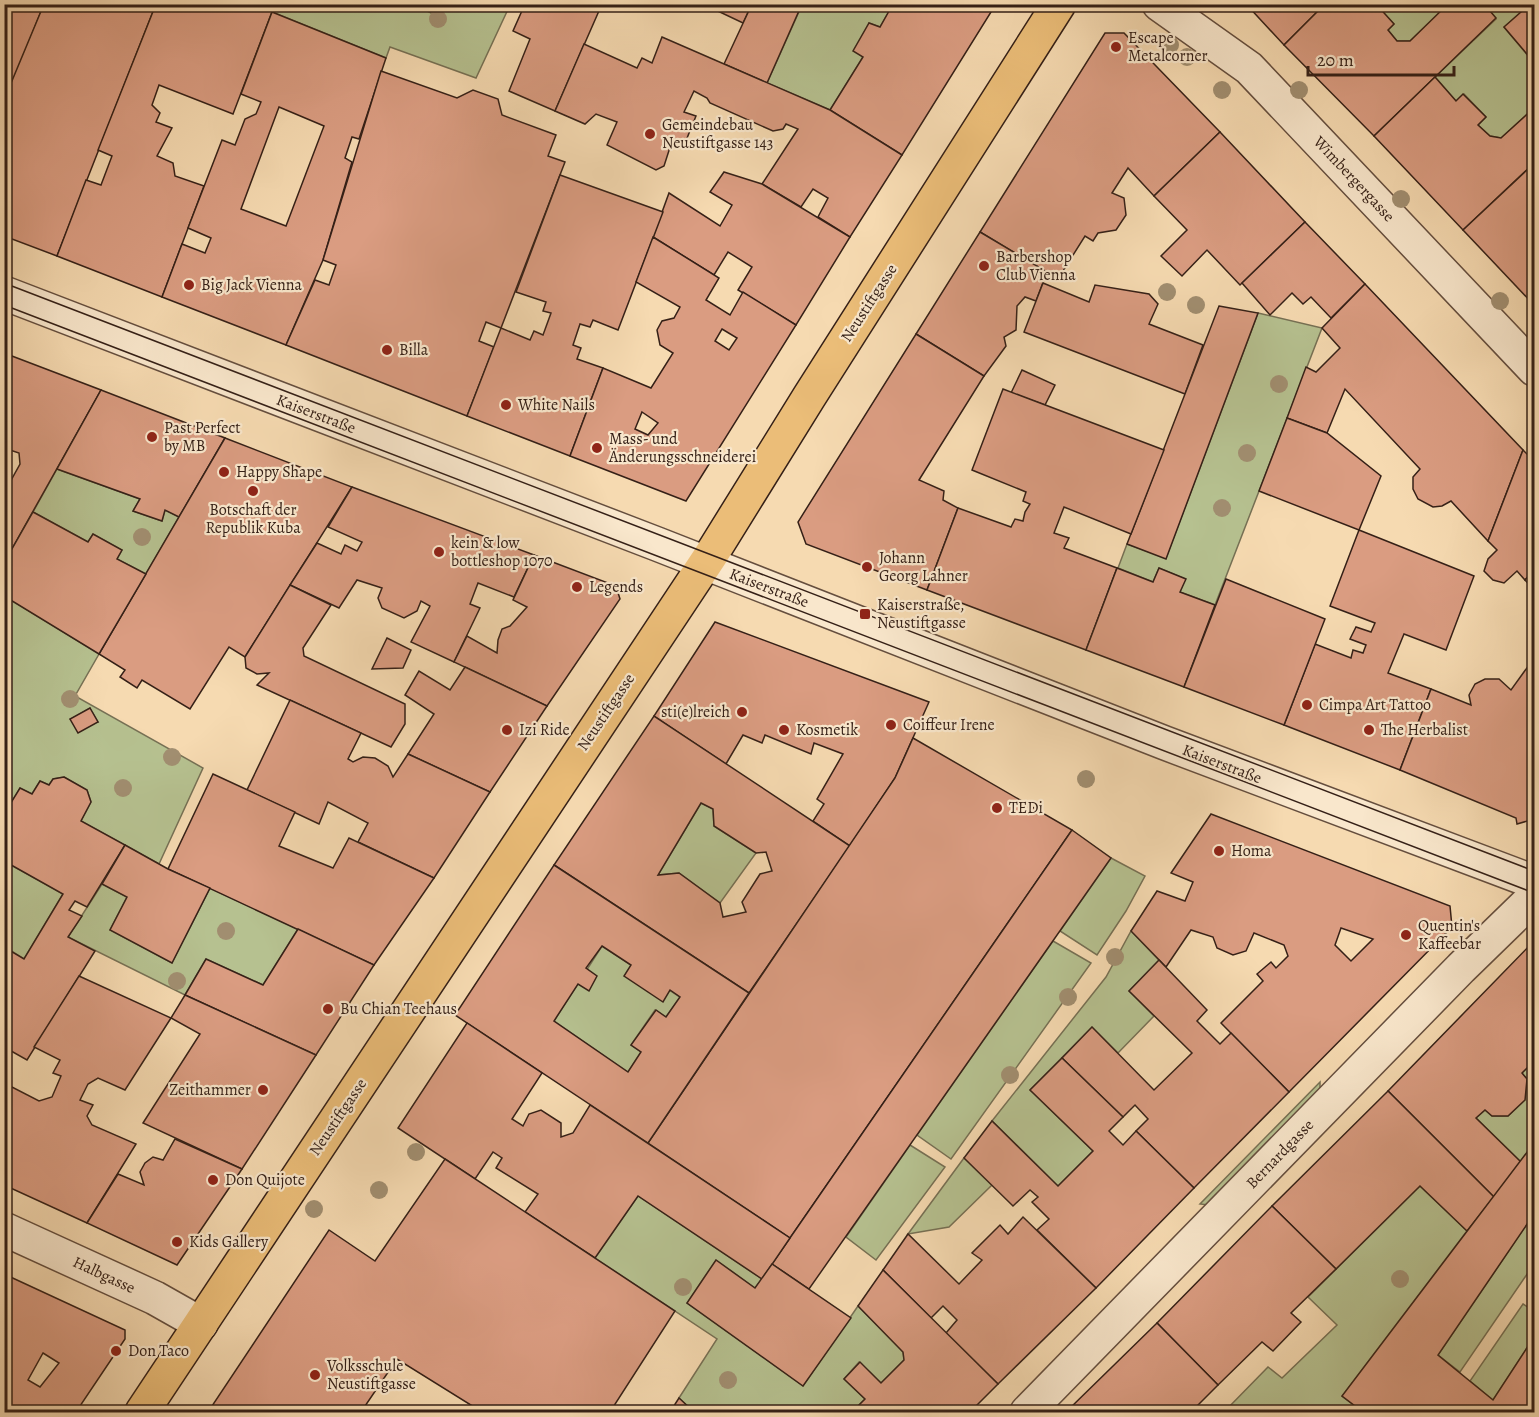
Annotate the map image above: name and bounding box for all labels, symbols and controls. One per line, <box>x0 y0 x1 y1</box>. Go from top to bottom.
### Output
place label: Escape Metalcorner <box>1128 27 1208 67</box>
scale bar <box>1308 39 1454 77</box>
marker: Escape Metalcorner <box>1109 40 1123 54</box>
text: 20 m <box>1317 48 1354 72</box>
place label: Gemeindebau Neustiftgasse 143 <box>662 114 773 154</box>
marker: Gemeindebau Neustiftgasse 143 <box>643 127 657 141</box>
street label: Wimbergergasse <box>1308 130 1400 227</box>
place label: Barbershop Club Vienna <box>996 246 1076 286</box>
marker: Barbershop Club Vienna <box>977 259 991 273</box>
street label: Neustiftgasse <box>836 260 902 346</box>
place label: Big Jack Vienna <box>201 274 303 296</box>
marker: Big Jack Vienna <box>182 278 196 292</box>
place label: Billa <box>399 339 429 361</box>
marker: Billa <box>380 343 394 357</box>
street label: Kaiserstraße <box>273 389 359 439</box>
place label: White Nails <box>517 394 595 416</box>
marker: White Nails <box>499 398 513 412</box>
place label: Past Perfect by MB <box>164 417 240 457</box>
place label: Mass- und Änderungsschneiderei <box>608 428 756 468</box>
marker: Past Perfect by MB <box>145 430 159 444</box>
marker: Mass- und Änderungsschneiderei <box>590 441 604 455</box>
place label: Happy Shape <box>236 461 322 483</box>
marker: Happy Shape <box>217 465 231 479</box>
marker: Botschaft der Republik Kuba <box>246 484 260 498</box>
place label: Botschaft der Republik Kuba <box>205 499 301 539</box>
place label: kein & low bottleshop 1070 <box>451 532 553 572</box>
marker: kein & low bottleshop 1070 <box>432 545 446 559</box>
place label: Johann Georg Lahner <box>879 547 968 587</box>
marker: Johann Georg Lahner <box>860 560 874 574</box>
street label: Kaiserstraße <box>726 563 812 613</box>
place label: Legends <box>589 576 643 598</box>
marker: Legends <box>570 580 584 594</box>
place label: Kaiserstraße, Neustiftgasse <box>877 594 966 634</box>
marker: Kaiserstraße, Neustiftgasse <box>858 607 872 621</box>
street label: Neustiftgasse <box>572 669 640 755</box>
place label: Cimpa Art Tattoo <box>1319 694 1431 716</box>
marker: Cimpa Art Tattoo <box>1300 698 1314 712</box>
place label: sti(e)lreich <box>661 701 730 723</box>
marker: sti(e)lreich <box>735 705 749 719</box>
place label: Coiffeur Irene <box>903 714 995 736</box>
marker: Coiffeur Irene <box>884 718 898 732</box>
place label: Izi Ride <box>519 719 570 741</box>
place label: Kosmetik <box>796 719 858 741</box>
place label: The Herbalist <box>1381 719 1468 741</box>
marker: Izi Ride <box>500 723 514 737</box>
marker: Kosmetik <box>777 723 791 737</box>
marker: The Herbalist <box>1362 723 1376 737</box>
street label: Kaiserstraße <box>1179 739 1265 789</box>
place label: TEDi <box>1009 797 1043 819</box>
marker: TEDi <box>990 801 1004 815</box>
place label: Homa <box>1231 840 1272 862</box>
marker: Homa <box>1212 844 1226 858</box>
place label: Quentin's Kaffeebar <box>1418 915 1481 955</box>
marker: Quentin's Kaffeebar <box>1399 928 1413 942</box>
place label: Bu Chian Teehaus <box>340 998 457 1020</box>
marker: Bu Chian Teehaus <box>321 1002 335 1016</box>
street label: Neustiftgasse <box>304 1074 372 1160</box>
place label: Zeithammer <box>169 1079 251 1101</box>
marker: Zeithammer <box>256 1083 270 1097</box>
street label: Bernardgasse <box>1241 1114 1319 1194</box>
place label: Don Quijote <box>225 1169 305 1191</box>
marker: Don Quijote <box>206 1173 220 1187</box>
place label: Kids Gallery <box>189 1231 269 1253</box>
marker: Kids Gallery <box>170 1235 184 1249</box>
street label: Halbgasse <box>69 1251 139 1299</box>
place label: Don Taco <box>128 1340 189 1362</box>
marker: Don Taco <box>109 1344 123 1358</box>
place label: Volksschule Neustiftgasse <box>326 1355 416 1395</box>
marker: Volksschule Neustiftgasse <box>308 1368 322 1382</box>

